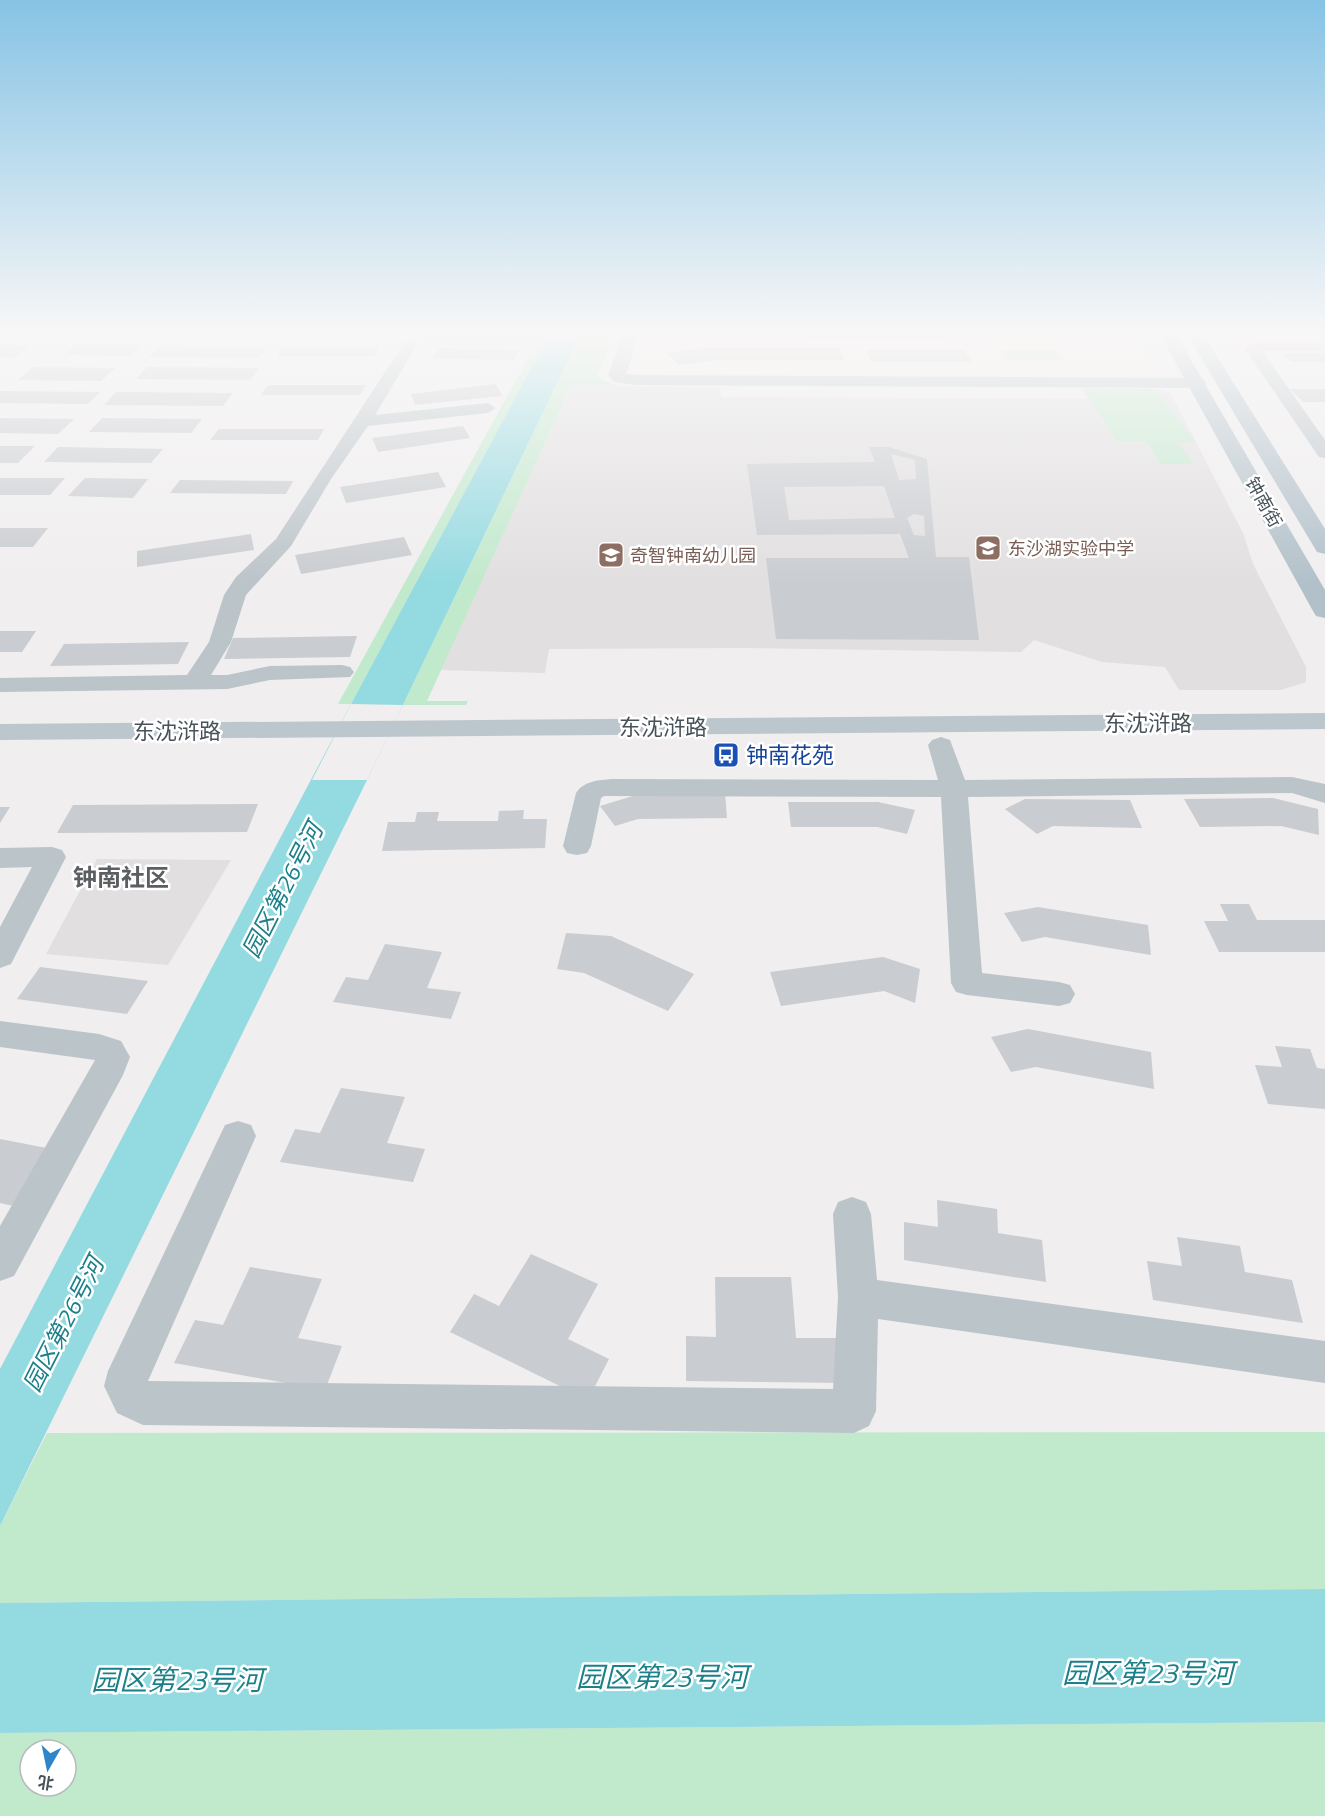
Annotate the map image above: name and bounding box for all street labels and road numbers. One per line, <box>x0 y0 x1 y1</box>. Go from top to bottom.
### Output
street label: 钟南街 <box>1239 472 1289 532</box>
street label: 东沈浒路 <box>1104 706 1192 740</box>
street label: 东沈浒路 <box>619 710 707 744</box>
street label: 东沈浒路 <box>133 714 221 748</box>

